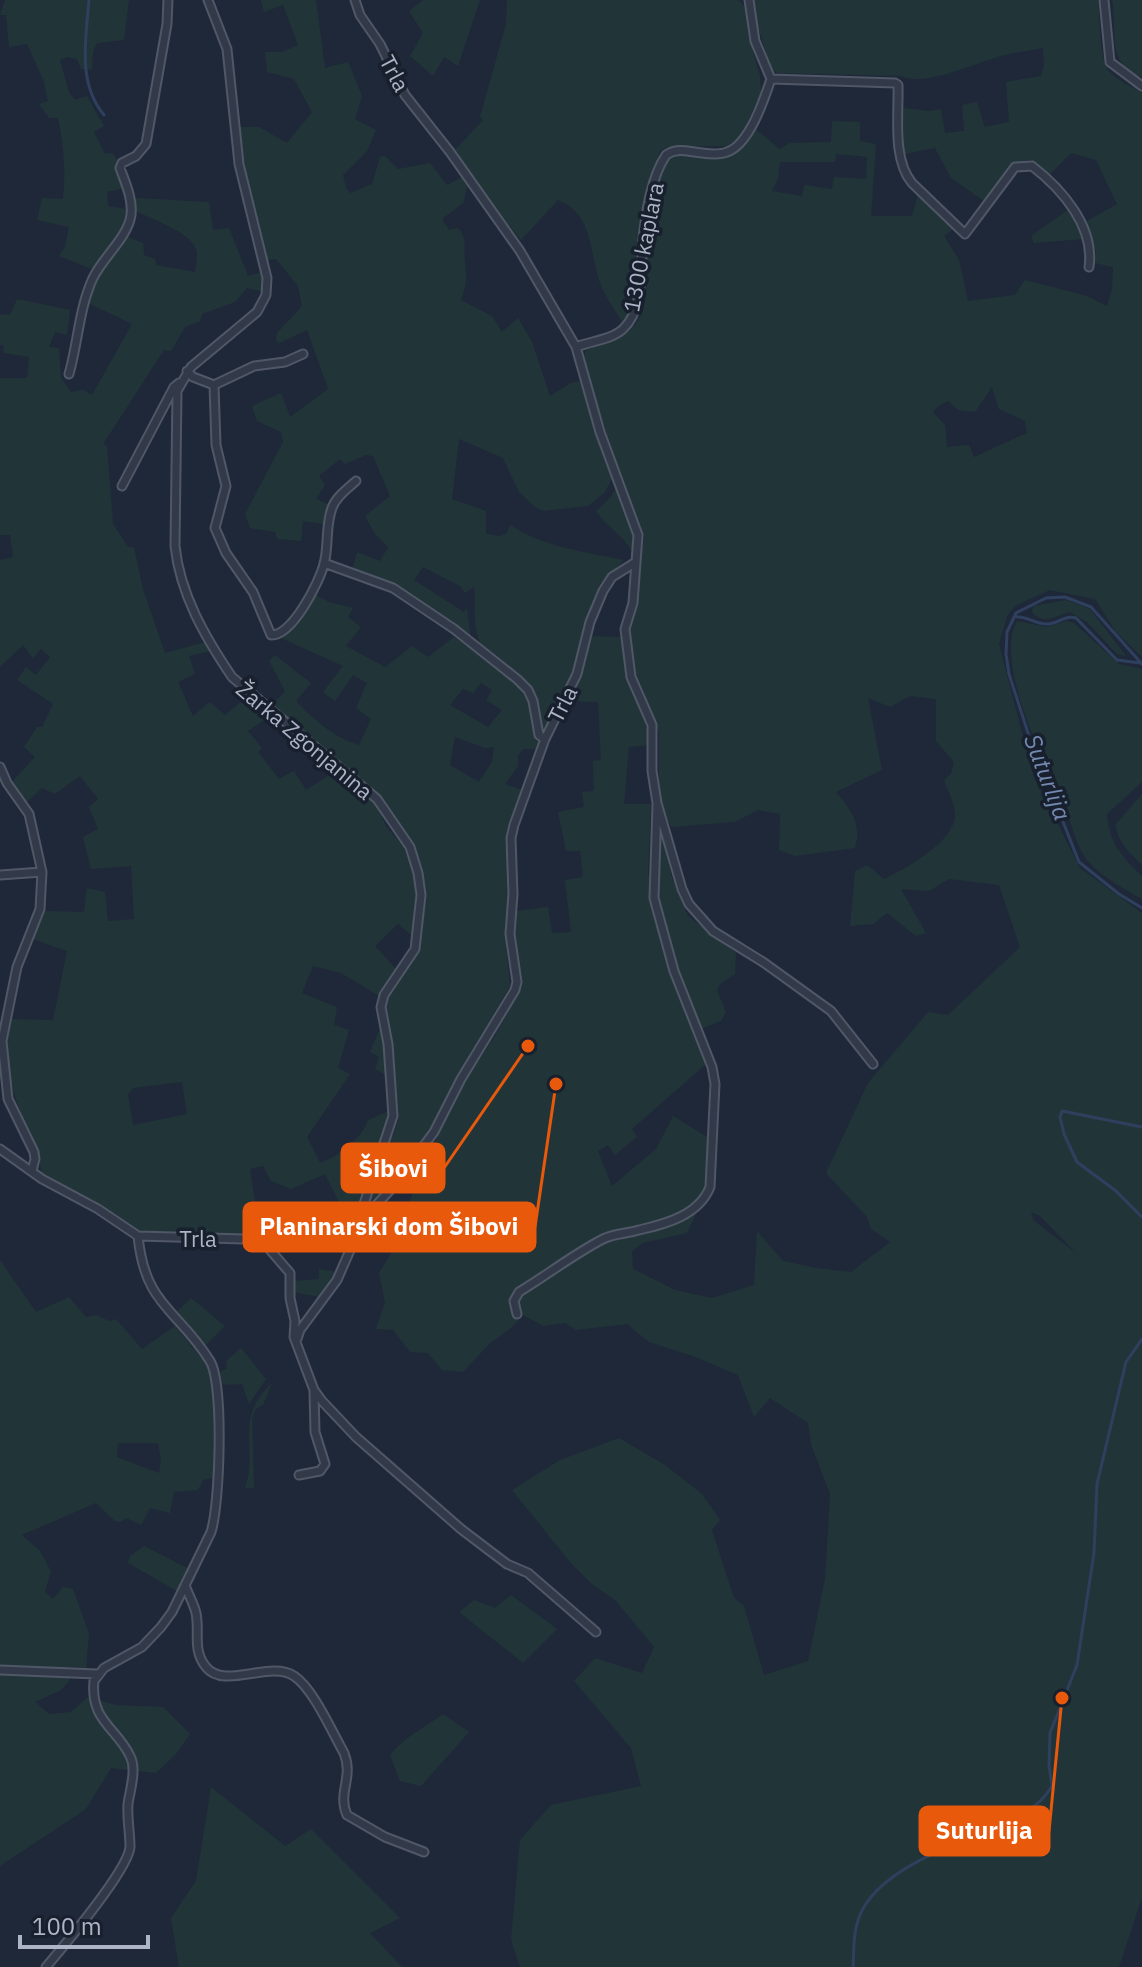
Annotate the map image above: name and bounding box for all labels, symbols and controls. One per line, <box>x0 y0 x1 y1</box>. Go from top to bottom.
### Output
street label: Trla <box>373 50 417 97</box>
street label: 1300 kaplara <box>616 179 670 314</box>
street label: Žarka Zgonjanina <box>231 674 379 806</box>
street label: Trla <box>541 681 584 727</box>
water label: Suturlija <box>1017 729 1079 825</box>
callout: Šibovi <box>342 1144 444 1192</box>
text: Šibovi <box>358 1152 428 1184</box>
callout: Planinarski dom Šibovi <box>244 1203 535 1251</box>
text: Planinarski dom Šibovi <box>260 1210 518 1242</box>
street label: Trla <box>179 1224 217 1253</box>
callout: Suturlija <box>920 1807 1049 1855</box>
text: Suturlija <box>935 1814 1033 1846</box>
scale bar <box>20 1899 148 1949</box>
text: 100 m <box>32 1910 102 1942</box>

